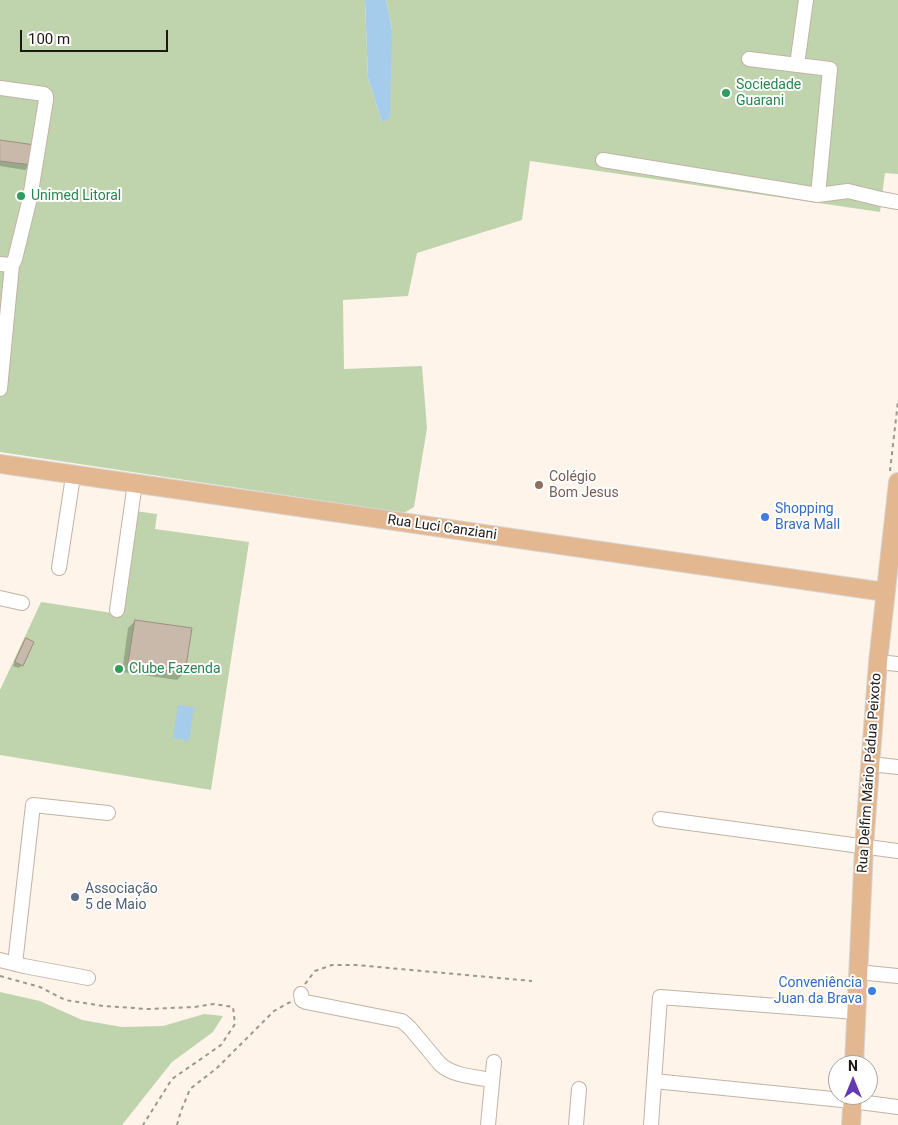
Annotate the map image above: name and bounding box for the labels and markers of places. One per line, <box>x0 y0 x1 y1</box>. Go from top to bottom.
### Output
place label: Sociedade Guarani <box>736 77 801 110</box>
marker: Sociedade Guarani <box>720 87 732 99</box>
place label: Unimed Litoral <box>31 188 121 204</box>
marker: Unimed Litoral <box>15 190 27 202</box>
place label: Colégio Bom Jesus <box>549 469 619 502</box>
marker: Colégio Bom Jesus <box>533 479 545 491</box>
place label: Shopping Brava Mall <box>775 501 840 534</box>
marker: Shopping Brava Mall <box>759 511 771 523</box>
place label: Clube Fazenda <box>129 661 221 677</box>
marker: Clube Fazenda <box>113 663 125 675</box>
place label: Associação 5 de Maio <box>85 881 158 914</box>
marker: Associação 5 de Maio <box>69 891 81 903</box>
place label: Conveniência Juan da Brava <box>774 975 862 1008</box>
marker: Conveniência Juan da Brava <box>866 985 878 997</box>

